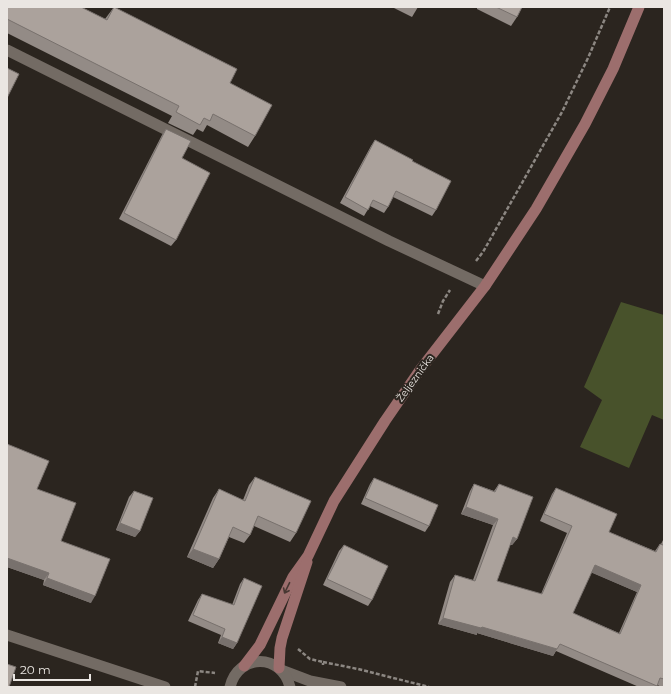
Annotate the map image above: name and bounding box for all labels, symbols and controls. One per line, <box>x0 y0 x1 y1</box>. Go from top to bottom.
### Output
street label: Željeznička <box>393 352 437 404</box>
one-way arrow <box>283 582 290 594</box>
scale bar <box>14 656 90 682</box>
text: 20 m <box>20 662 51 677</box>

